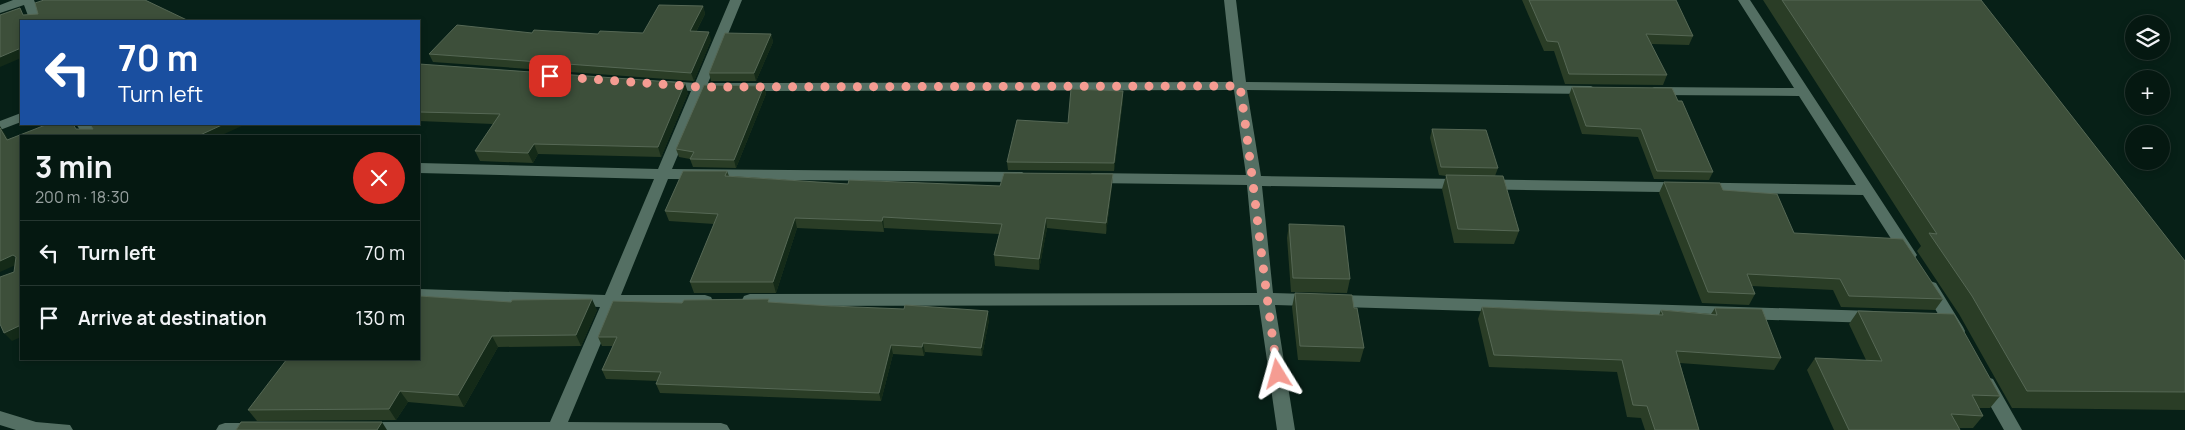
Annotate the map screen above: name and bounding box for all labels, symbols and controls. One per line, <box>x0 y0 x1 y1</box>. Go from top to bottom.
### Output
map controls <box>2125 15 2170 170</box>
button: layers <box>2125 15 2170 60</box>
text: 70 m <box>118 34 198 82</box>
icon: left <box>35 40 100 105</box>
pin <box>529 55 571 97</box>
icon: arrive <box>536 62 564 90</box>
button: + <box>2125 70 2170 115</box>
text: Turn left <box>118 79 203 109</box>
button: − <box>2125 125 2170 170</box>
text: 3 min <box>35 146 113 187</box>
button: close <box>353 152 405 204</box>
text: 200 m · 18:30 <box>35 186 129 208</box>
icon: left <box>35 239 63 267</box>
text: Turn left <box>78 240 156 266</box>
text: 70 m <box>364 240 405 266</box>
icon: arrive <box>35 304 63 332</box>
text: Arrive at destination <box>78 305 267 331</box>
text: 130 m <box>356 305 405 331</box>
position arrow <box>1251 347 1303 399</box>

